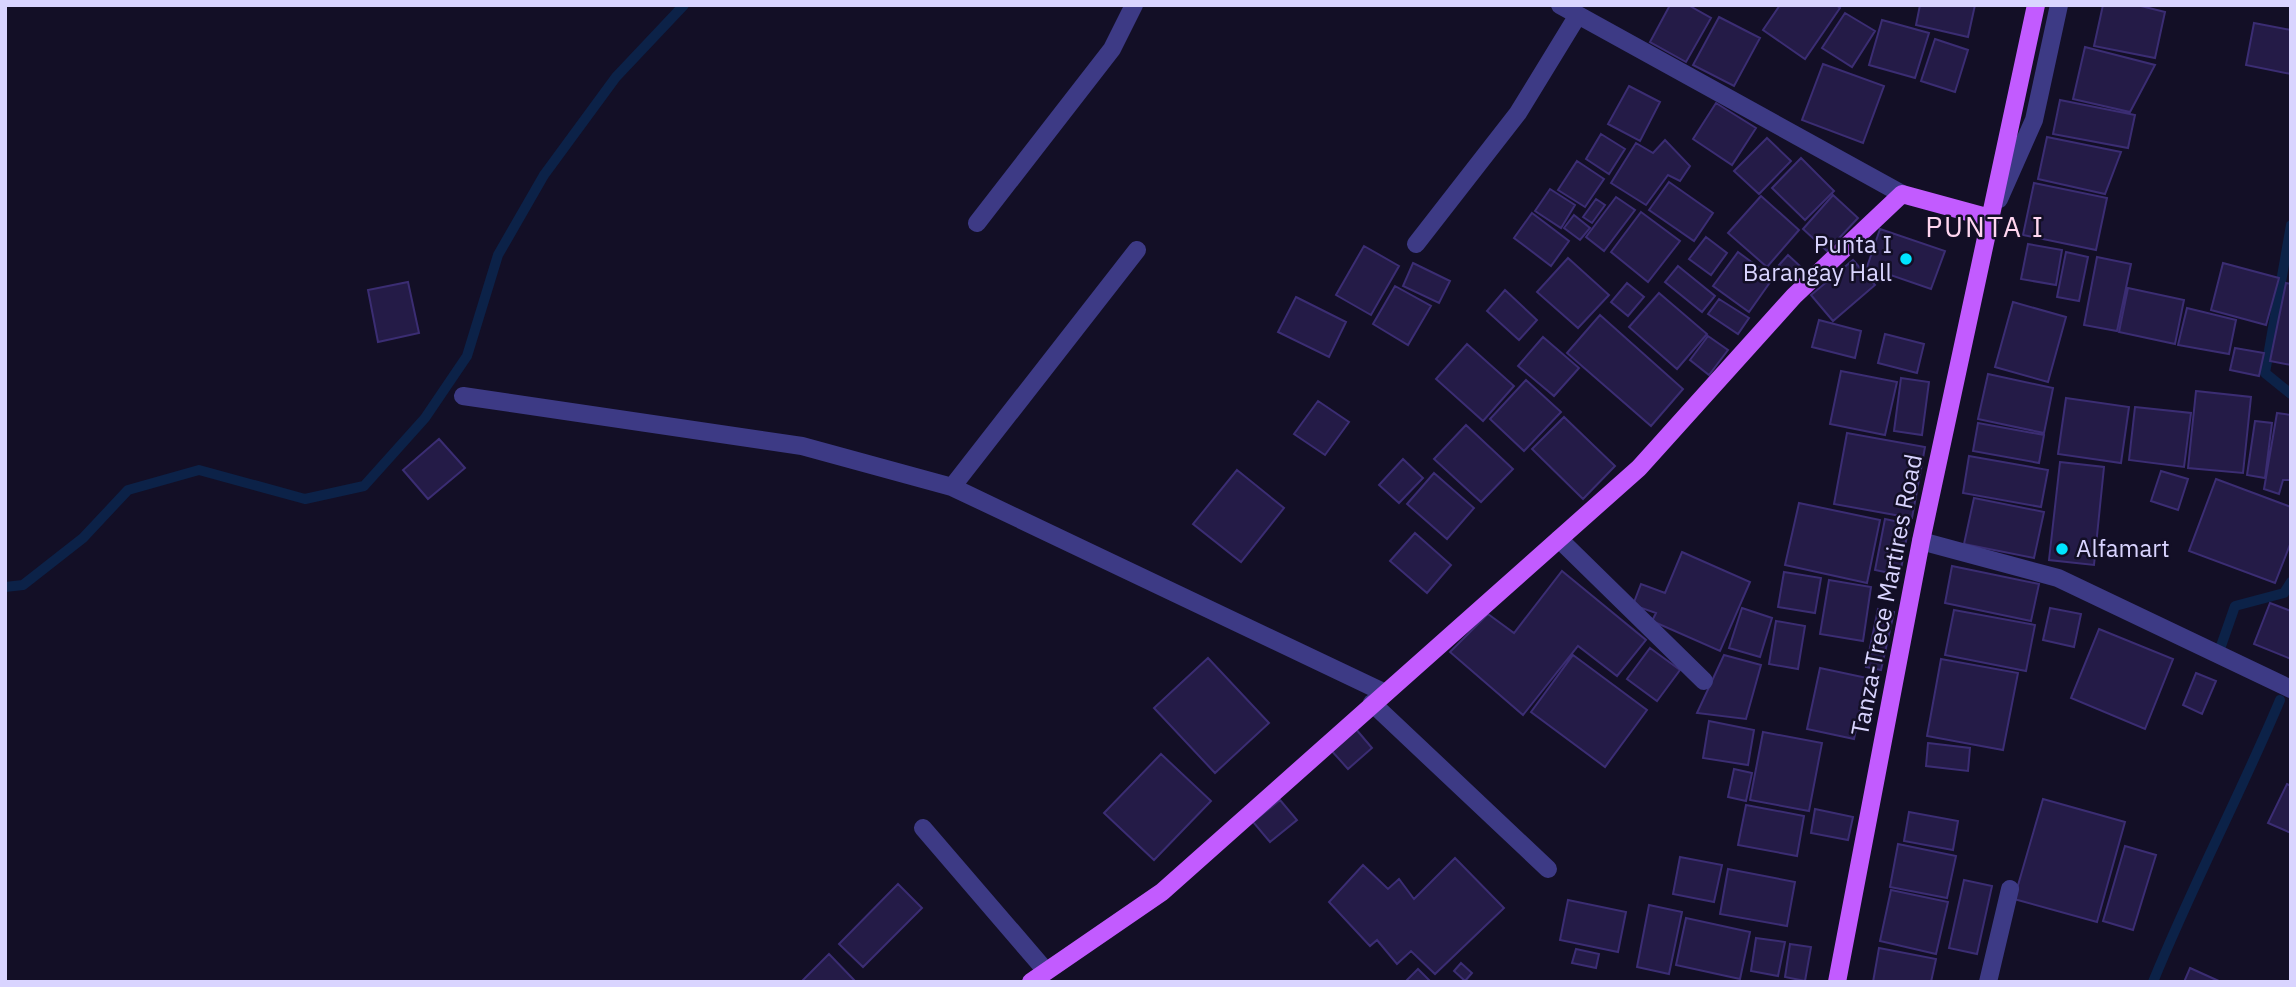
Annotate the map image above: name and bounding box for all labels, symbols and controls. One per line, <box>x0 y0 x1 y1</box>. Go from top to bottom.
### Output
district label: PUNTA I <box>1925 208 2045 245</box>
place label: Punta I Barangay Hall <box>1743 228 1892 288</box>
marker: Punta I Barangay Hall <box>1898 251 1914 267</box>
street label: Tanza-Trece Martires Road <box>1843 451 1929 738</box>
place label: Alfamart <box>2076 532 2170 564</box>
marker: Alfamart <box>2054 541 2070 557</box>

